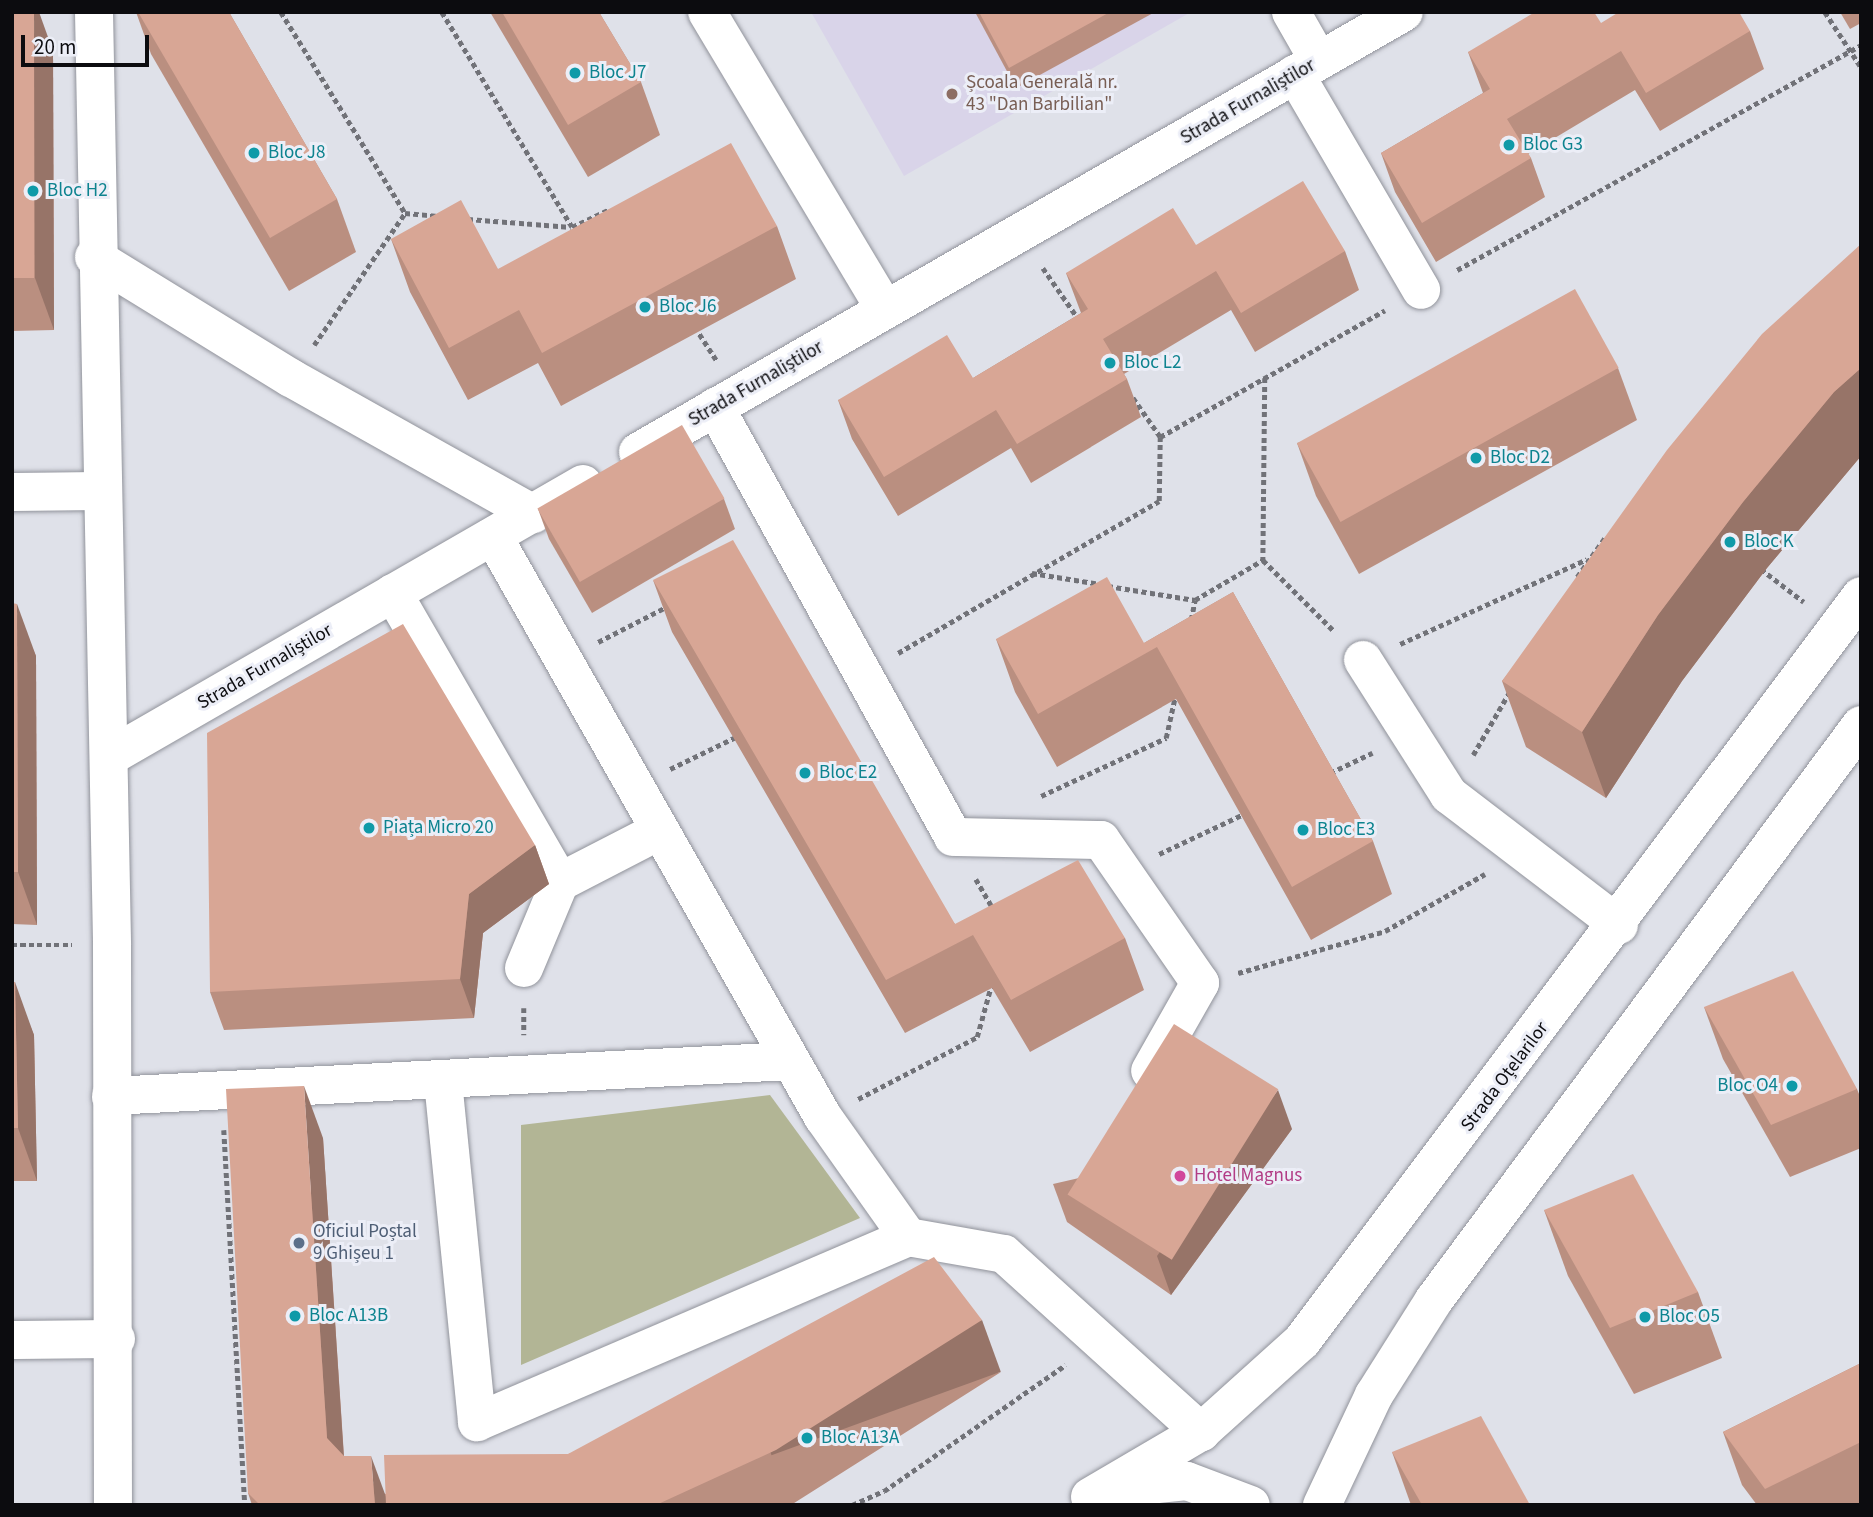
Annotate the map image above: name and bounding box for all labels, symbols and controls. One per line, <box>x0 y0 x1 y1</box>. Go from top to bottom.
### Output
scale bar <box>24 21 152 65</box>
text: 20 m <box>34 32 76 62</box>
street label: Strada Furnaliștilor <box>1177 54 1319 150</box>
place label: Bloc J7 <box>589 62 646 84</box>
marker: Bloc J7 <box>567 65 583 81</box>
place label: Școala Generală nr. 43 "Dan Barbilian" <box>966 72 1118 116</box>
marker: Școala Generală nr. 43 "Dan Barbilian" <box>944 86 960 102</box>
place label: Bloc G3 <box>1523 134 1583 156</box>
marker: Bloc G3 <box>1501 137 1517 153</box>
place label: Bloc J8 <box>268 142 325 164</box>
marker: Bloc J8 <box>246 145 262 161</box>
place label: Bloc H2 <box>47 180 108 202</box>
marker: Bloc H2 <box>25 183 41 199</box>
place label: Bloc J6 <box>659 296 716 318</box>
marker: Bloc J6 <box>637 299 653 315</box>
street label: Strada Furnaliștilor <box>685 336 827 432</box>
place label: Bloc L2 <box>1124 352 1181 374</box>
marker: Bloc L2 <box>1102 355 1118 371</box>
place label: Bloc D2 <box>1490 447 1550 469</box>
marker: Bloc D2 <box>1468 450 1484 466</box>
place label: Bloc K <box>1744 531 1794 553</box>
marker: Bloc K <box>1722 534 1738 550</box>
street label: Strada Furnaliștilor <box>194 619 336 715</box>
place label: Bloc E2 <box>819 762 877 784</box>
marker: Bloc E2 <box>797 765 813 781</box>
place label: Piața Micro 20 <box>383 817 494 839</box>
place label: Bloc E3 <box>1317 819 1375 841</box>
marker: Piața Micro 20 <box>361 820 377 836</box>
marker: Bloc E3 <box>1295 822 1311 838</box>
street label: Strada Oțelarilor <box>1456 1018 1554 1136</box>
place label: Bloc O4 <box>1717 1075 1778 1097</box>
marker: Bloc O4 <box>1784 1078 1800 1094</box>
place label: Hotel Magnus <box>1194 1165 1302 1187</box>
marker: Hotel Magnus <box>1172 1168 1188 1184</box>
place label: Oficiul Poștal 9 Ghișeu 1 <box>313 1221 417 1265</box>
marker: Oficiul Poștal 9 Ghișeu 1 <box>291 1235 307 1251</box>
place label: Bloc A13B <box>309 1305 388 1327</box>
place label: Bloc O5 <box>1659 1306 1720 1328</box>
marker: Bloc A13B <box>287 1308 303 1324</box>
marker: Bloc O5 <box>1637 1309 1653 1325</box>
place label: Bloc A13A <box>821 1427 899 1449</box>
marker: Bloc A13A <box>799 1430 815 1446</box>

